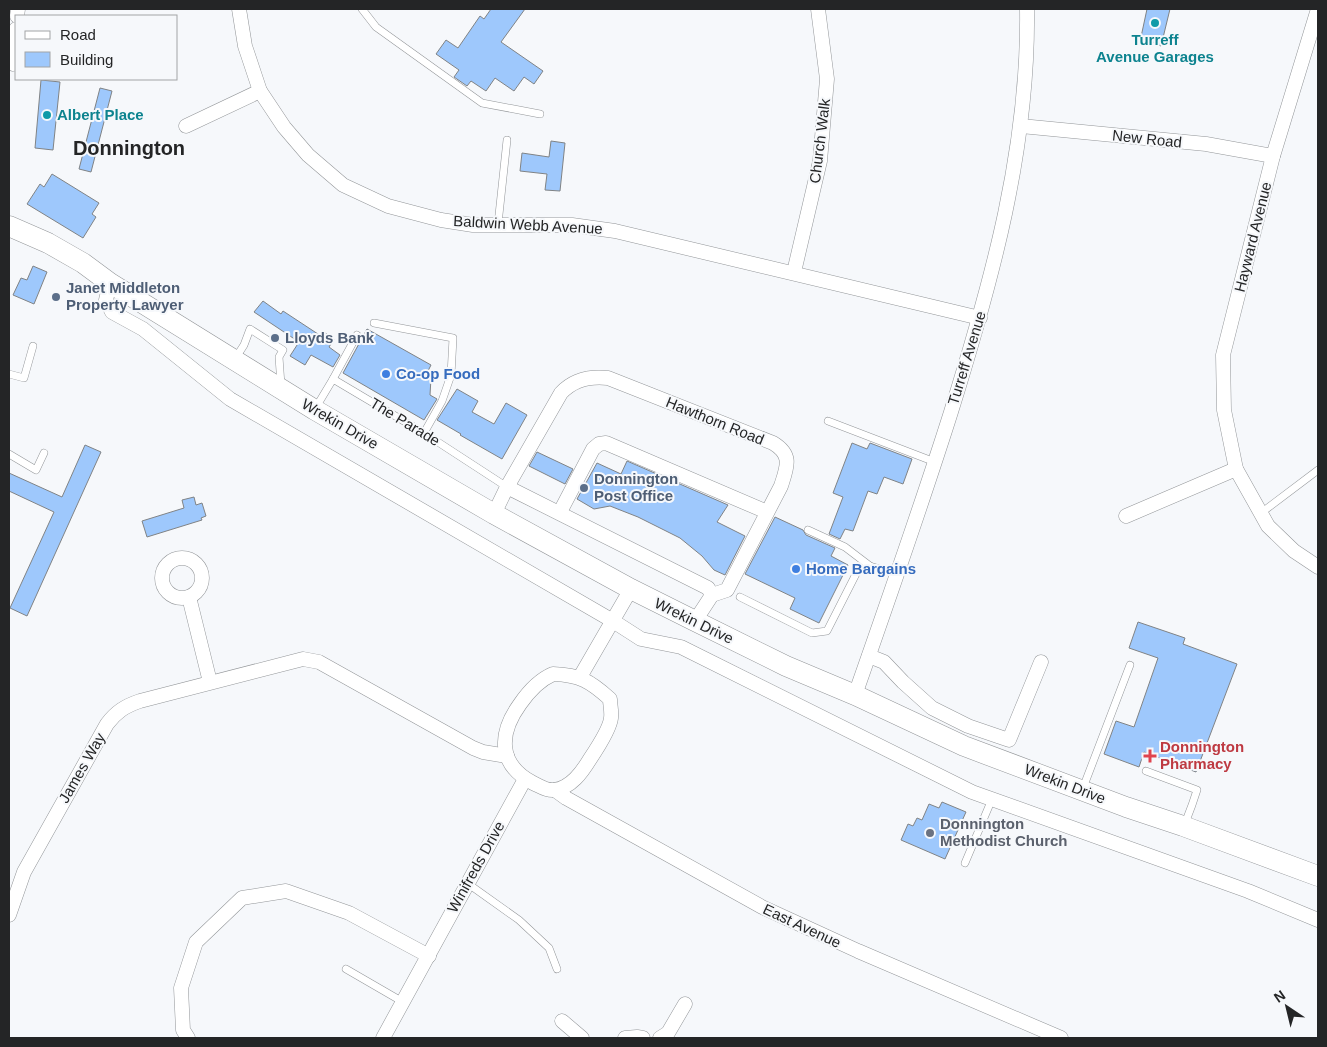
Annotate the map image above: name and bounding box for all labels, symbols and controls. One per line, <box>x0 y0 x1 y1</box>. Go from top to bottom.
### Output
legend <box>15 15 178 80</box>
marker: Turreff Avenue Garages <box>1149 17 1161 29</box>
text: Road <box>60 26 96 43</box>
place label: Turreff Avenue Garages <box>1096 31 1214 65</box>
text: Building <box>60 51 113 68</box>
street label: Church Walk <box>806 97 833 184</box>
place label: Albert Place <box>57 106 144 123</box>
marker: Albert Place <box>41 109 53 121</box>
street label: New Road <box>1111 126 1183 151</box>
district label: Donnington <box>73 137 185 159</box>
street label: Hayward Avenue <box>1231 180 1274 294</box>
street label: Baldwin Webb Avenue <box>453 212 603 237</box>
place label: Janet Middleton Property Lawyer <box>66 279 184 313</box>
marker: Janet Middleton Property Lawyer <box>50 291 62 303</box>
street label: Turreff Avenue <box>944 309 989 407</box>
place label: Lloyds Bank <box>285 329 375 346</box>
marker: Lloyds Bank <box>269 332 281 344</box>
place label: Co-op Food <box>396 365 480 382</box>
marker: Co-op Food <box>380 368 392 380</box>
street label: Hawthorn Road <box>664 393 767 448</box>
street label: The Parade <box>367 394 443 449</box>
street label: Wrekin Drive <box>299 395 382 452</box>
place label: Donnington Post Office <box>594 470 678 504</box>
marker: Donnington Post Office <box>578 482 590 494</box>
place label: Home Bargains <box>806 560 916 577</box>
marker: Home Bargains <box>790 563 802 575</box>
street label: Wrekin Drive <box>652 594 736 647</box>
street label: James Way <box>55 729 109 806</box>
place label: Donnington Pharmacy <box>1160 738 1244 772</box>
marker: Donnington Pharmacy <box>1144 750 1156 762</box>
street label: Wrekin Drive <box>1022 760 1108 807</box>
place label: Donnington Methodist Church <box>940 815 1068 849</box>
street label: Winifreds Drive <box>443 818 508 915</box>
marker: Donnington Methodist Church <box>924 827 936 839</box>
street label: East Avenue <box>761 900 844 951</box>
north arrow <box>1262 982 1312 1032</box>
text: N <box>1271 987 1288 1006</box>

